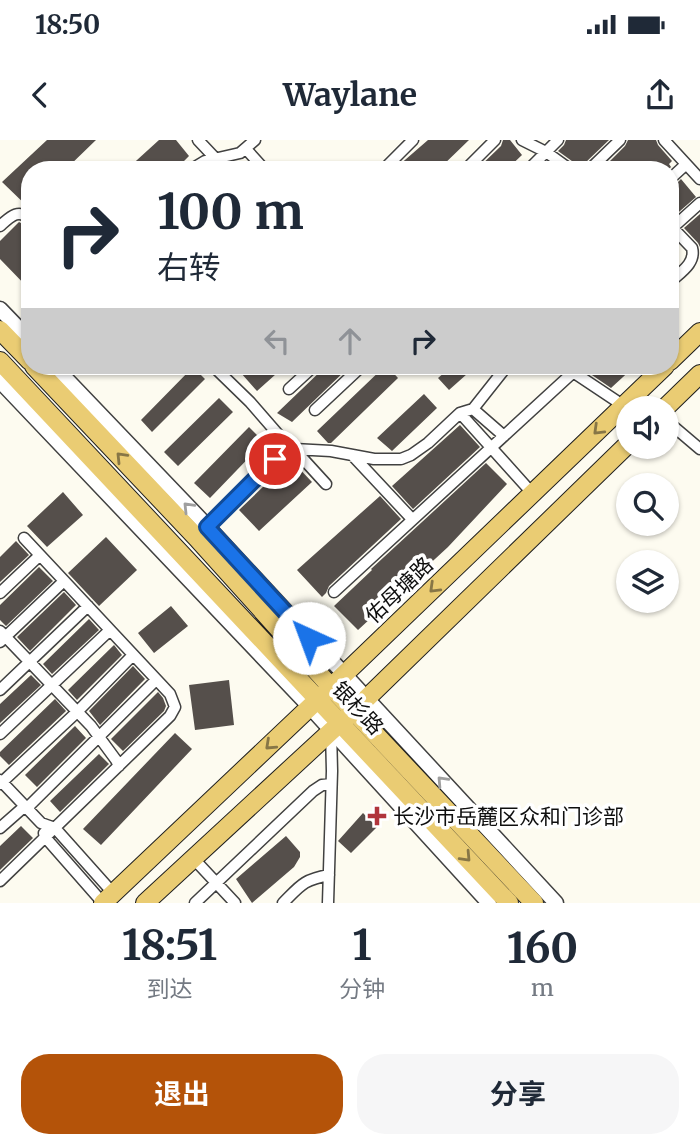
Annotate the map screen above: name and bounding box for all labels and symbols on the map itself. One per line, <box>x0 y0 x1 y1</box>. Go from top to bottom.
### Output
one-way arrow <box>593 422 606 435</box>
pin <box>245 429 305 489</box>
one-way arrow <box>117 453 129 466</box>
one-way arrow <box>184 502 196 515</box>
street label: 佑母塘路 <box>359 551 439 629</box>
one-way arrow <box>429 579 442 592</box>
position arrow <box>272 601 346 675</box>
street label: 银杉路 <box>327 676 389 740</box>
one-way arrow <box>265 736 278 749</box>
one-way arrow <box>438 776 451 789</box>
place label: 长沙市岳麓区众和门诊部 <box>393 803 624 830</box>
marker: 长沙市岳麓区众和门诊部 <box>367 806 387 826</box>
one-way arrow <box>458 849 471 862</box>

